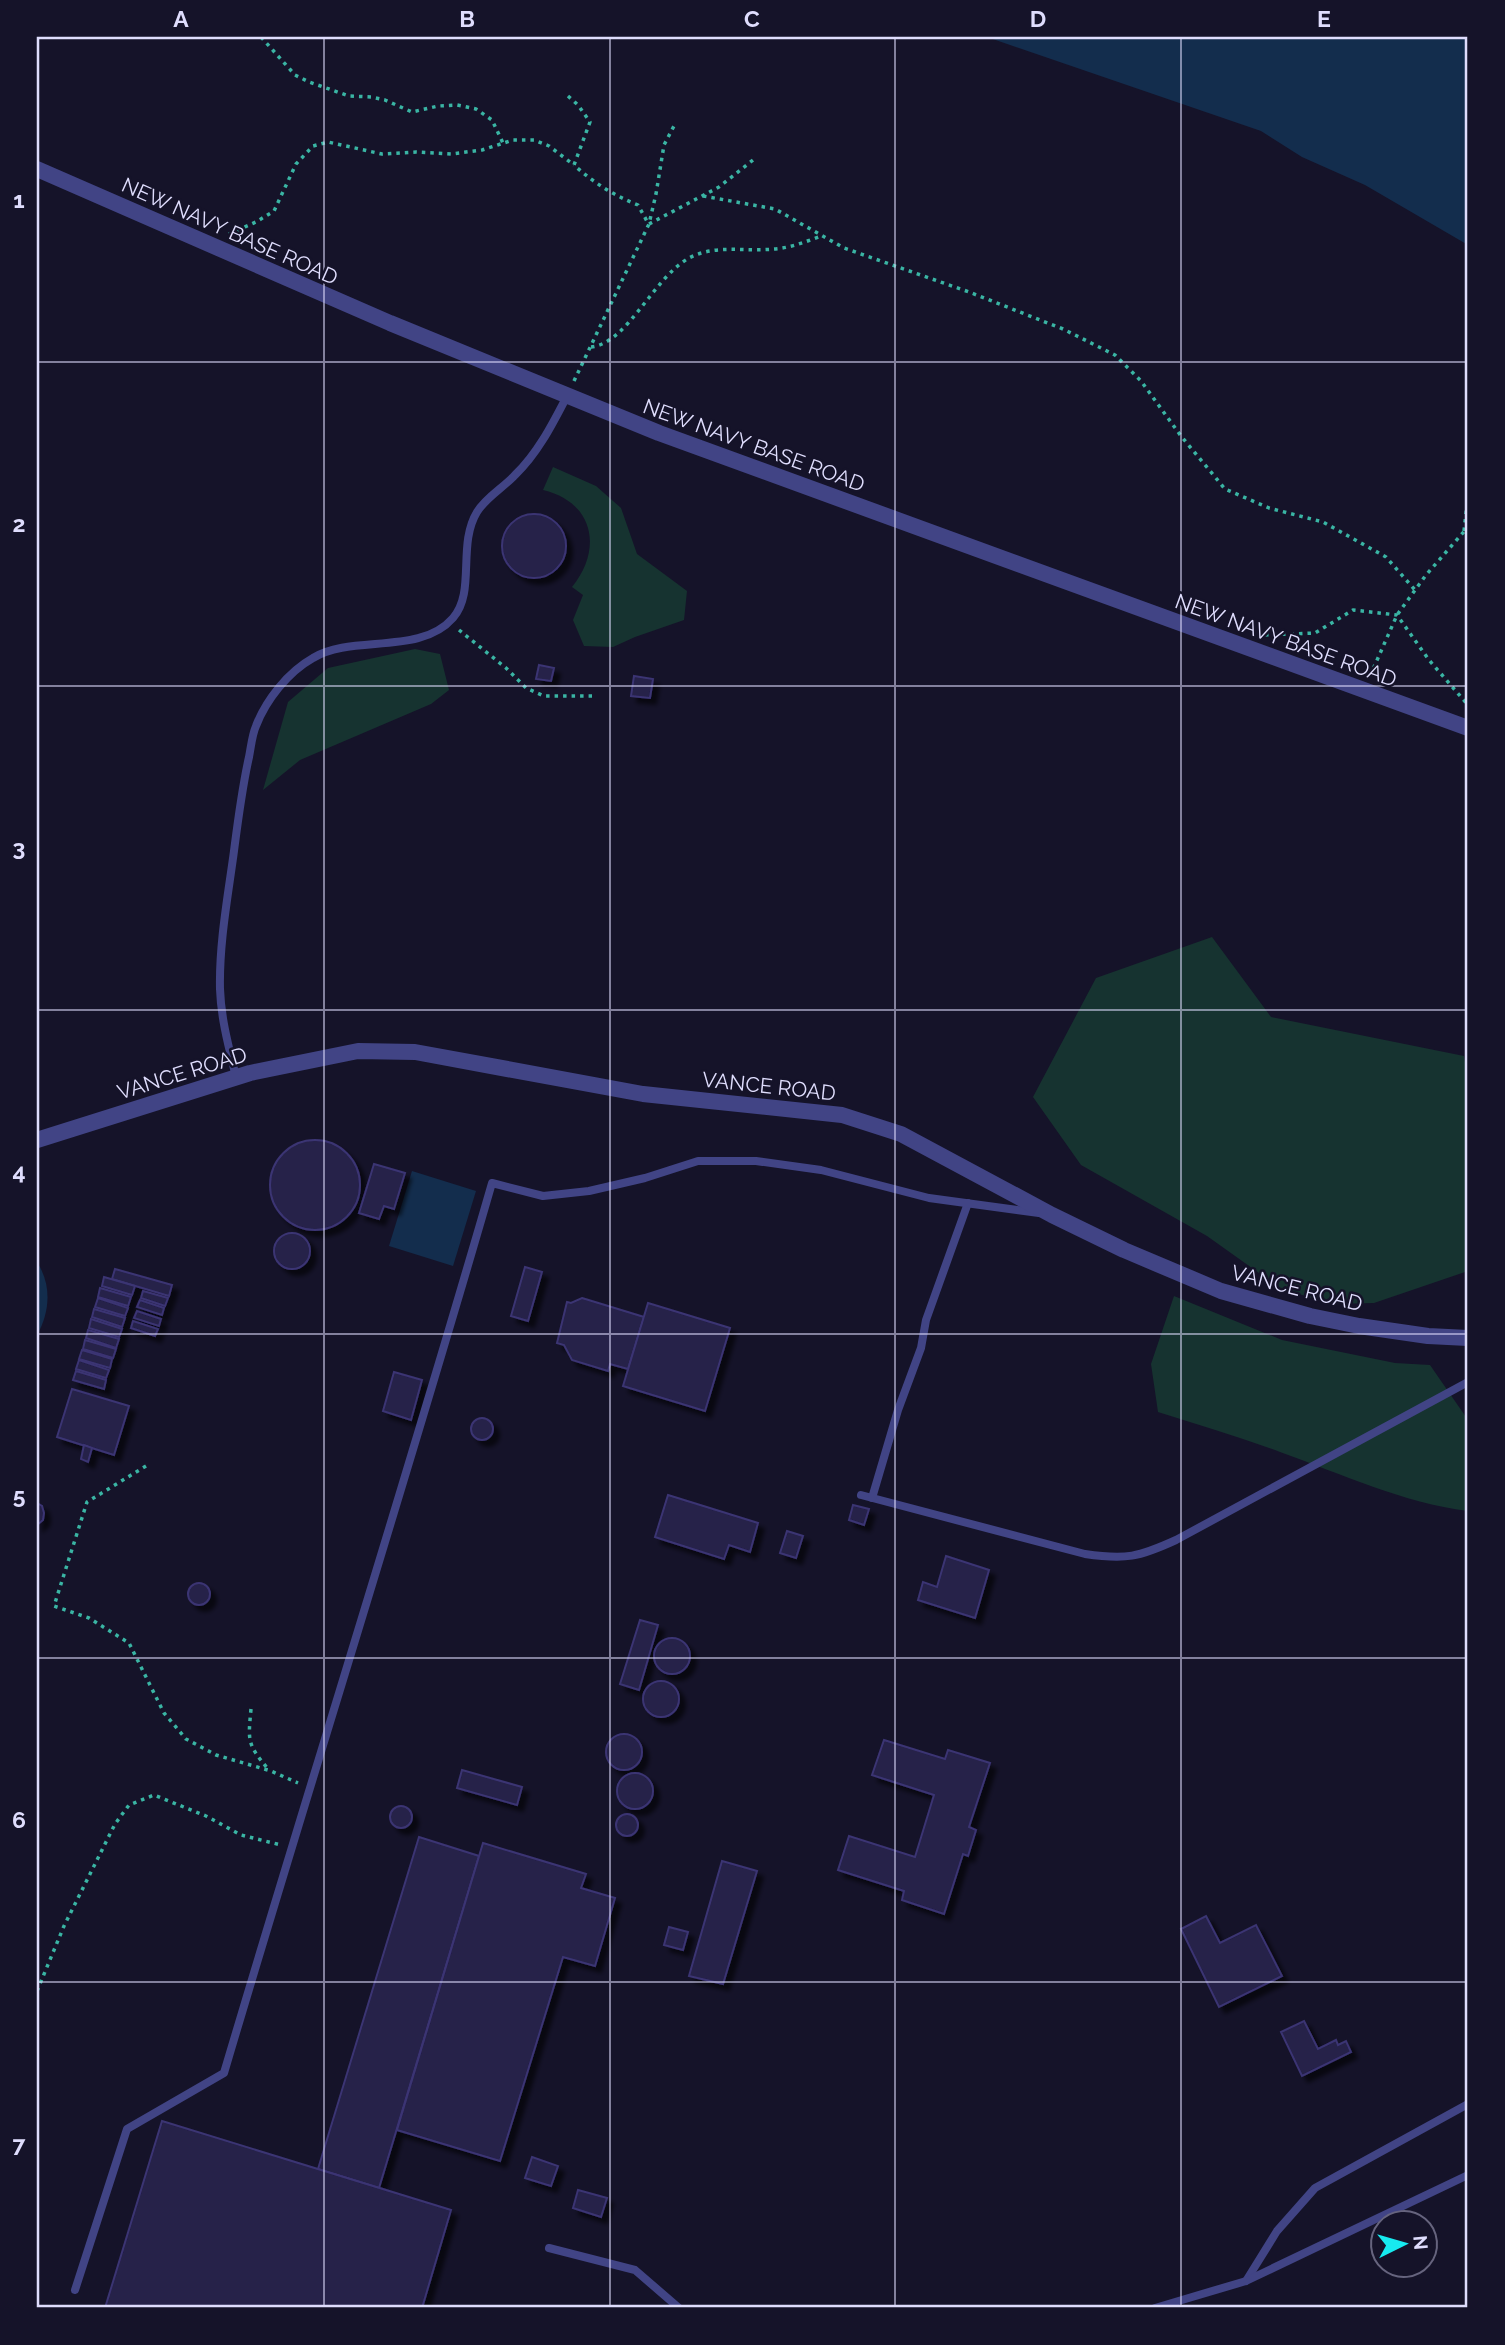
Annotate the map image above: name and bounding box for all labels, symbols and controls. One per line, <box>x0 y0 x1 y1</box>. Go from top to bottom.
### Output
text: A <box>173 5 189 32</box>
text: B <box>459 5 475 32</box>
text: C <box>744 5 760 32</box>
text: D <box>1030 5 1046 32</box>
text: E <box>1317 5 1331 32</box>
street label: NEW NAVY BASE ROAD <box>118 172 342 290</box>
text: 1 <box>13 186 25 213</box>
street label: NEW NAVY BASE ROAD <box>640 393 868 497</box>
text: 2 <box>13 510 25 537</box>
street label: NEW NAVY BASE ROAD <box>1172 588 1400 692</box>
text: 3 <box>13 834 25 861</box>
street label: VANCE ROAD <box>114 1041 250 1105</box>
street label: VANCE ROAD <box>701 1067 837 1105</box>
text: 4 <box>12 1158 26 1185</box>
street label: VANCE ROAD <box>1229 1260 1365 1316</box>
text: 5 <box>13 1482 26 1509</box>
text: 6 <box>12 1806 26 1833</box>
text: 7 <box>13 2130 26 2157</box>
north arrow <box>1368 2208 1438 2278</box>
text: N <box>1409 2234 1433 2251</box>

